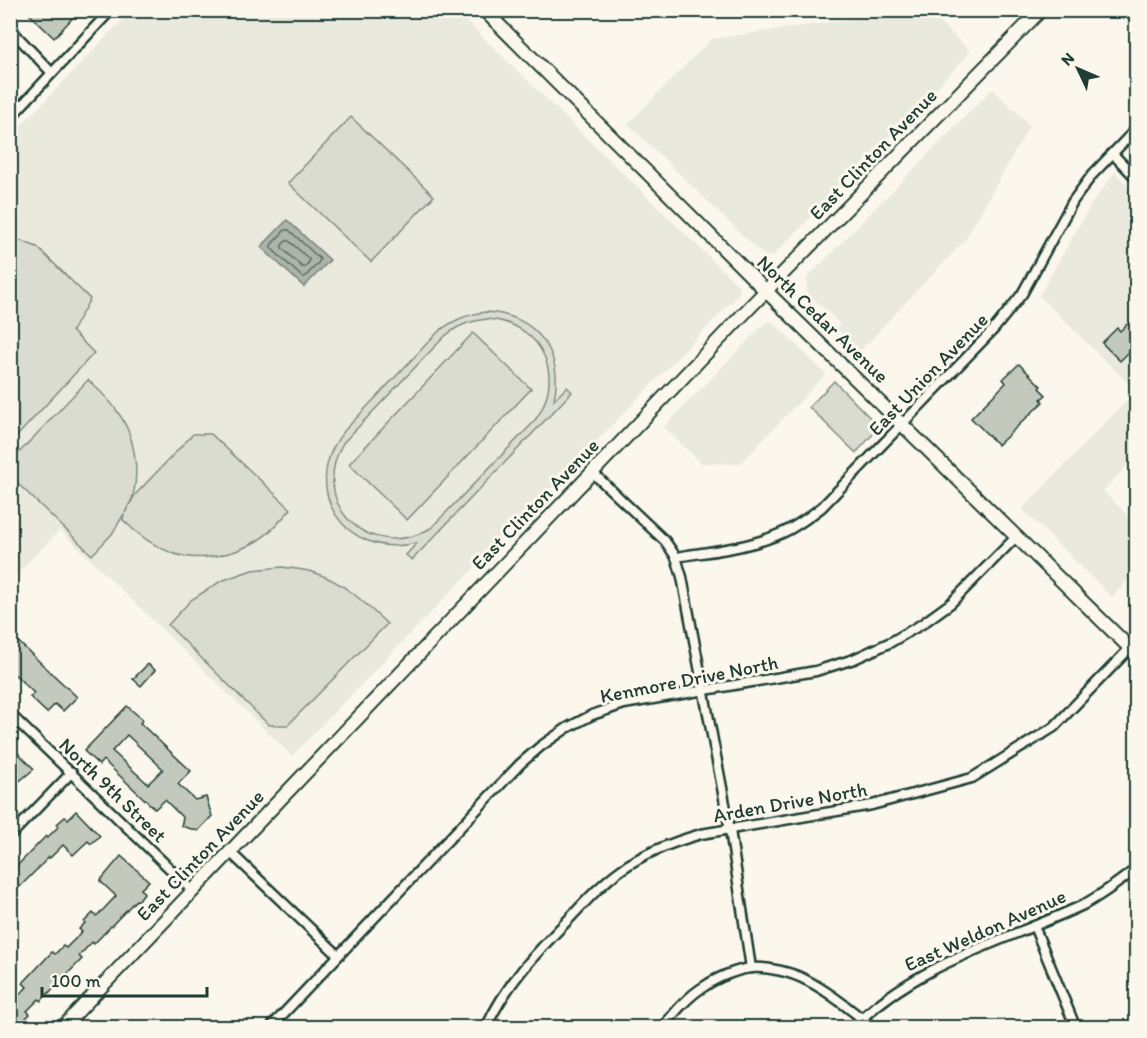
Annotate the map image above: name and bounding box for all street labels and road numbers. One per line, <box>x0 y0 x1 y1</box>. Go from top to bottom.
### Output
street label: East Clinton Avenue <box>804 83 942 225</box>
street label: North Cedar Avenue <box>752 250 894 388</box>
street label: East Union Avenue <box>863 308 993 440</box>
street label: East Clinton Avenue <box>466 433 604 575</box>
street label: Kenmore Drive North <box>598 650 780 708</box>
street label: North 9th Street <box>54 733 172 848</box>
street label: Arden Drive North <box>711 777 869 827</box>
street label: East Clinton Avenue <box>131 784 269 926</box>
street label: East Weldon Avenue <box>900 884 1070 976</box>

